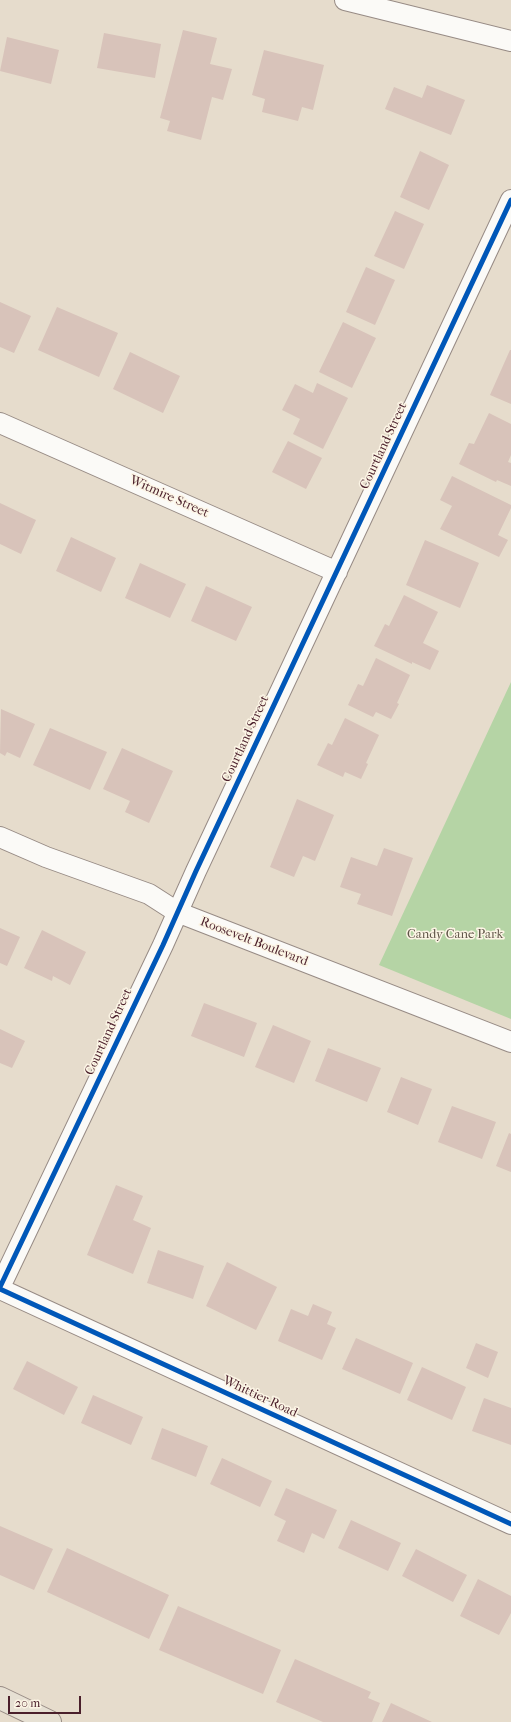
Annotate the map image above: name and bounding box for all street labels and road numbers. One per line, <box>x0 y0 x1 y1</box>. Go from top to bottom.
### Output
street label: Courtland Street <box>357 400 411 492</box>
street label: Witmire Street <box>127 473 211 521</box>
street label: Courtland Street <box>219 693 273 785</box>
street label: Roosevelt Boulevard <box>198 914 310 970</box>
street label: Courtland Street <box>82 986 136 1078</box>
street label: Whittier Road <box>220 1373 300 1421</box>

